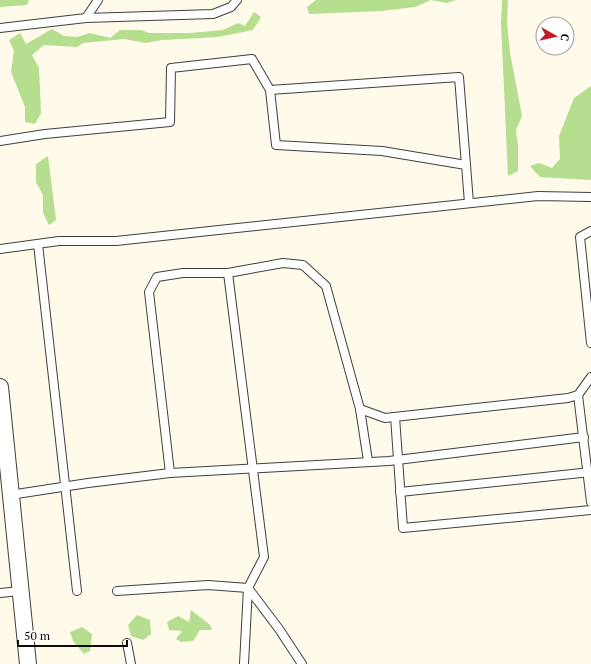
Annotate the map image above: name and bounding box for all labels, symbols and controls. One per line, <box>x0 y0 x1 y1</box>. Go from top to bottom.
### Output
north arrow <box>535 16 575 56</box>
text: С <box>557 33 572 42</box>
scale bar <box>18 622 127 648</box>
text: 50 m <box>24 628 51 643</box>

